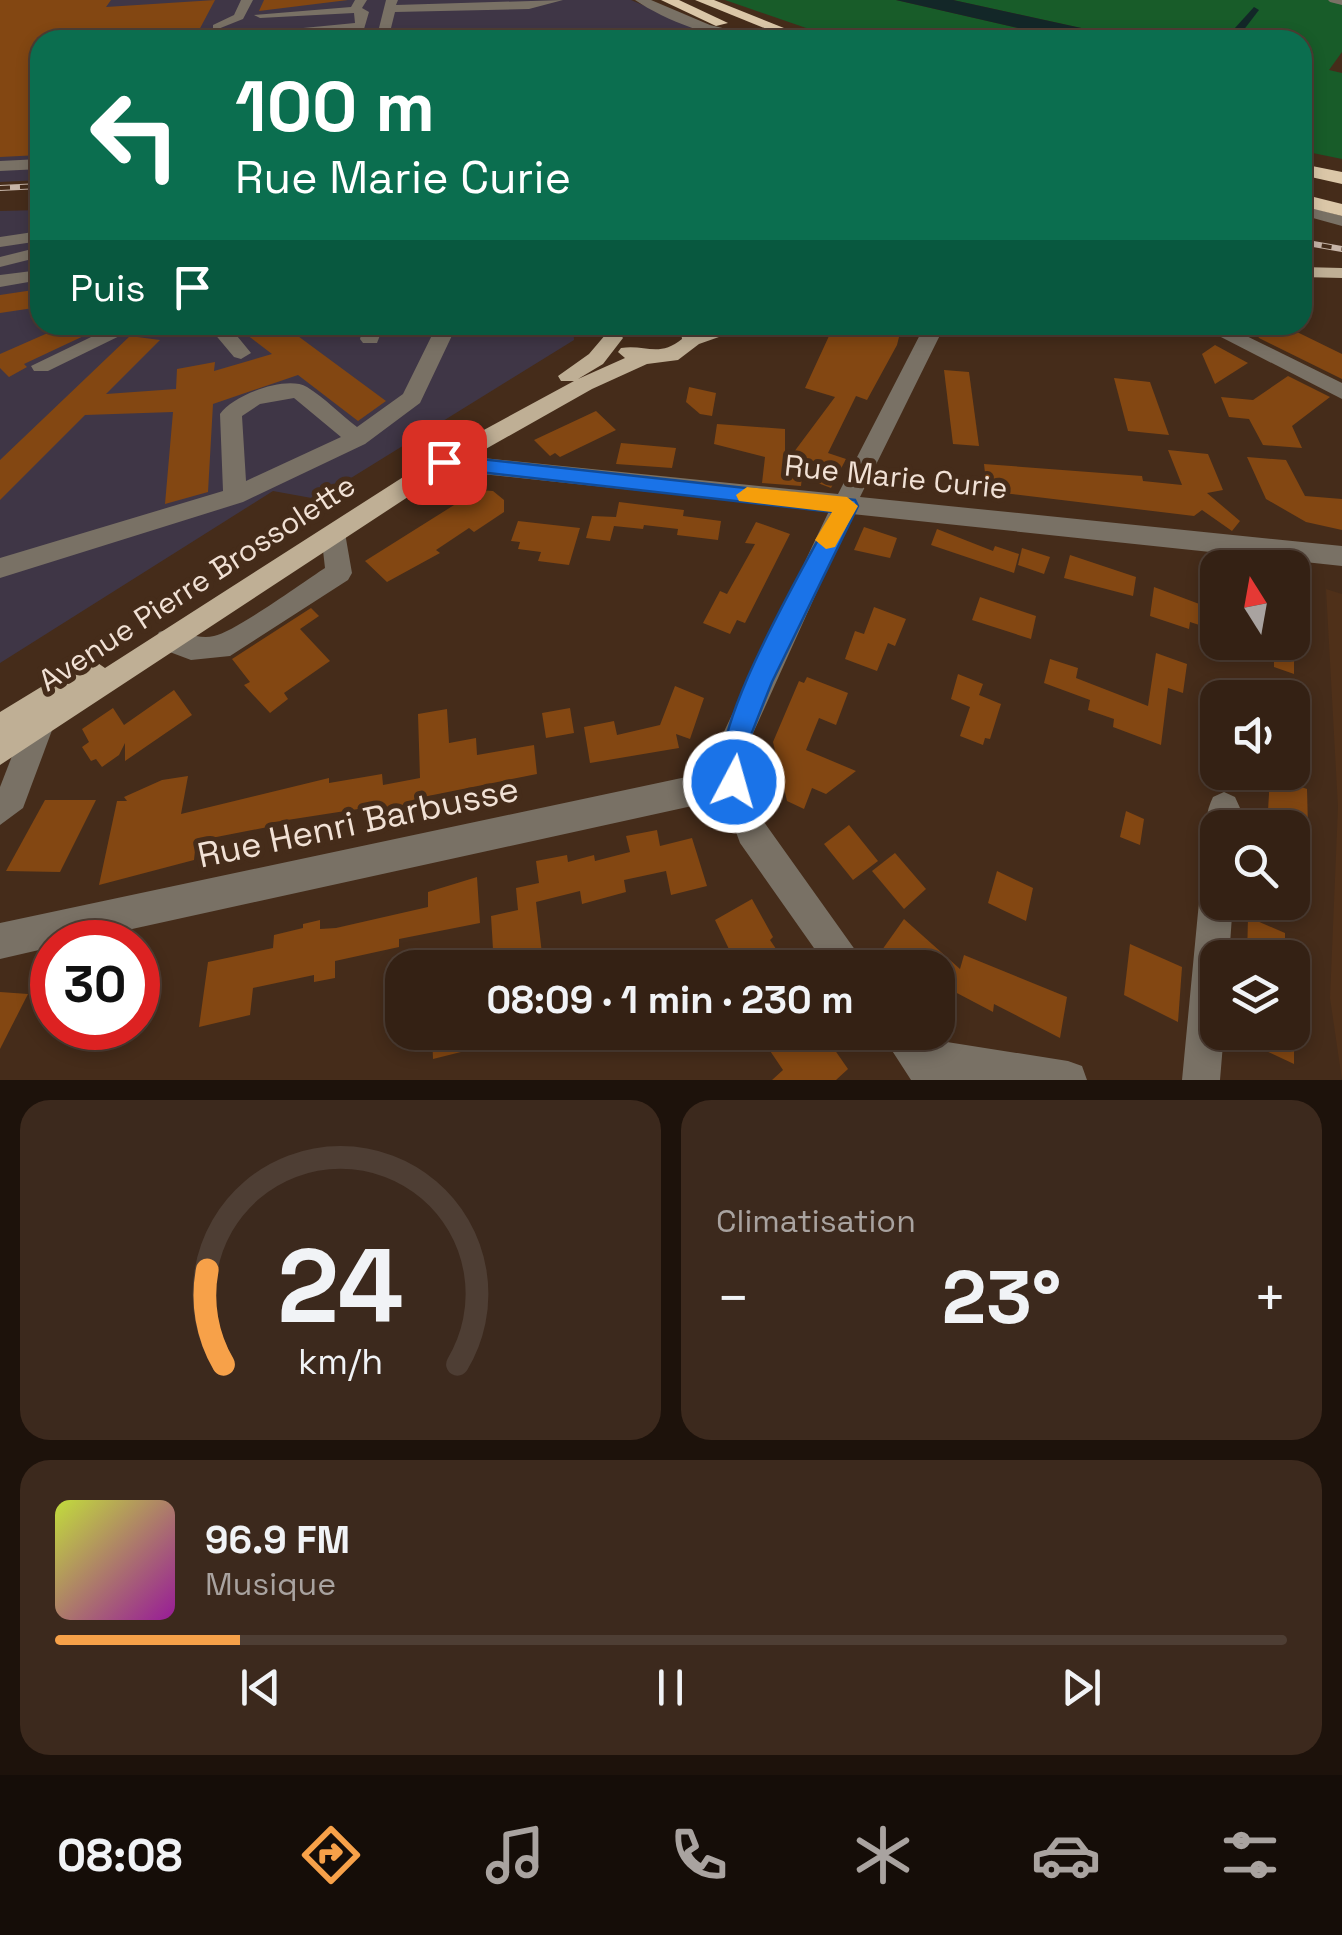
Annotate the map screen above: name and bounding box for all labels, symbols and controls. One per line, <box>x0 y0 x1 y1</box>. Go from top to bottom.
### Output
text: 100 m <box>235 62 435 151</box>
icon: left <box>70 70 200 200</box>
text: Rue Marie Curie <box>235 149 571 206</box>
icon: arrive <box>165 260 220 315</box>
text: Puis <box>70 264 145 312</box>
pin <box>402 420 487 505</box>
icon: arrive <box>417 435 472 490</box>
street label: Rue Marie Curie <box>783 445 1010 508</box>
street label: Avenue Pierre Brossolette <box>31 465 362 700</box>
north arrow <box>1200 550 1310 660</box>
map controls <box>1200 550 1310 1050</box>
button: sound <box>1200 680 1310 790</box>
position arrow <box>682 730 786 834</box>
street label: Rue Henri Barbusse <box>193 766 523 878</box>
button: search <box>1200 810 1310 920</box>
speed limit sign: 30 <box>30 920 160 1050</box>
button: layers <box>1200 940 1310 1050</box>
text: 08:09 · 1 min · 230 m <box>486 976 854 1024</box>
text: Climatisation <box>716 1201 916 1241</box>
text: 24 <box>277 1220 404 1352</box>
text: 23° <box>942 1249 1061 1345</box>
text: − <box>716 1263 750 1333</box>
text: + <box>1253 1263 1287 1333</box>
text: km/h <box>298 1339 383 1384</box>
text: 96.9 FM <box>205 1516 350 1564</box>
text: Musique <box>205 1564 336 1604</box>
icon: previous <box>233 1660 288 1715</box>
icon: pause <box>643 1660 698 1715</box>
icon: next <box>1054 1660 1109 1715</box>
icon: directions <box>296 1820 366 1890</box>
icon: music <box>480 1820 550 1890</box>
icon: phone <box>664 1820 734 1890</box>
icon: climate <box>848 1820 918 1890</box>
icon: car <box>1031 1820 1101 1890</box>
icon: filters <box>1215 1820 1285 1890</box>
text: 08:08 <box>57 1827 183 1884</box>

